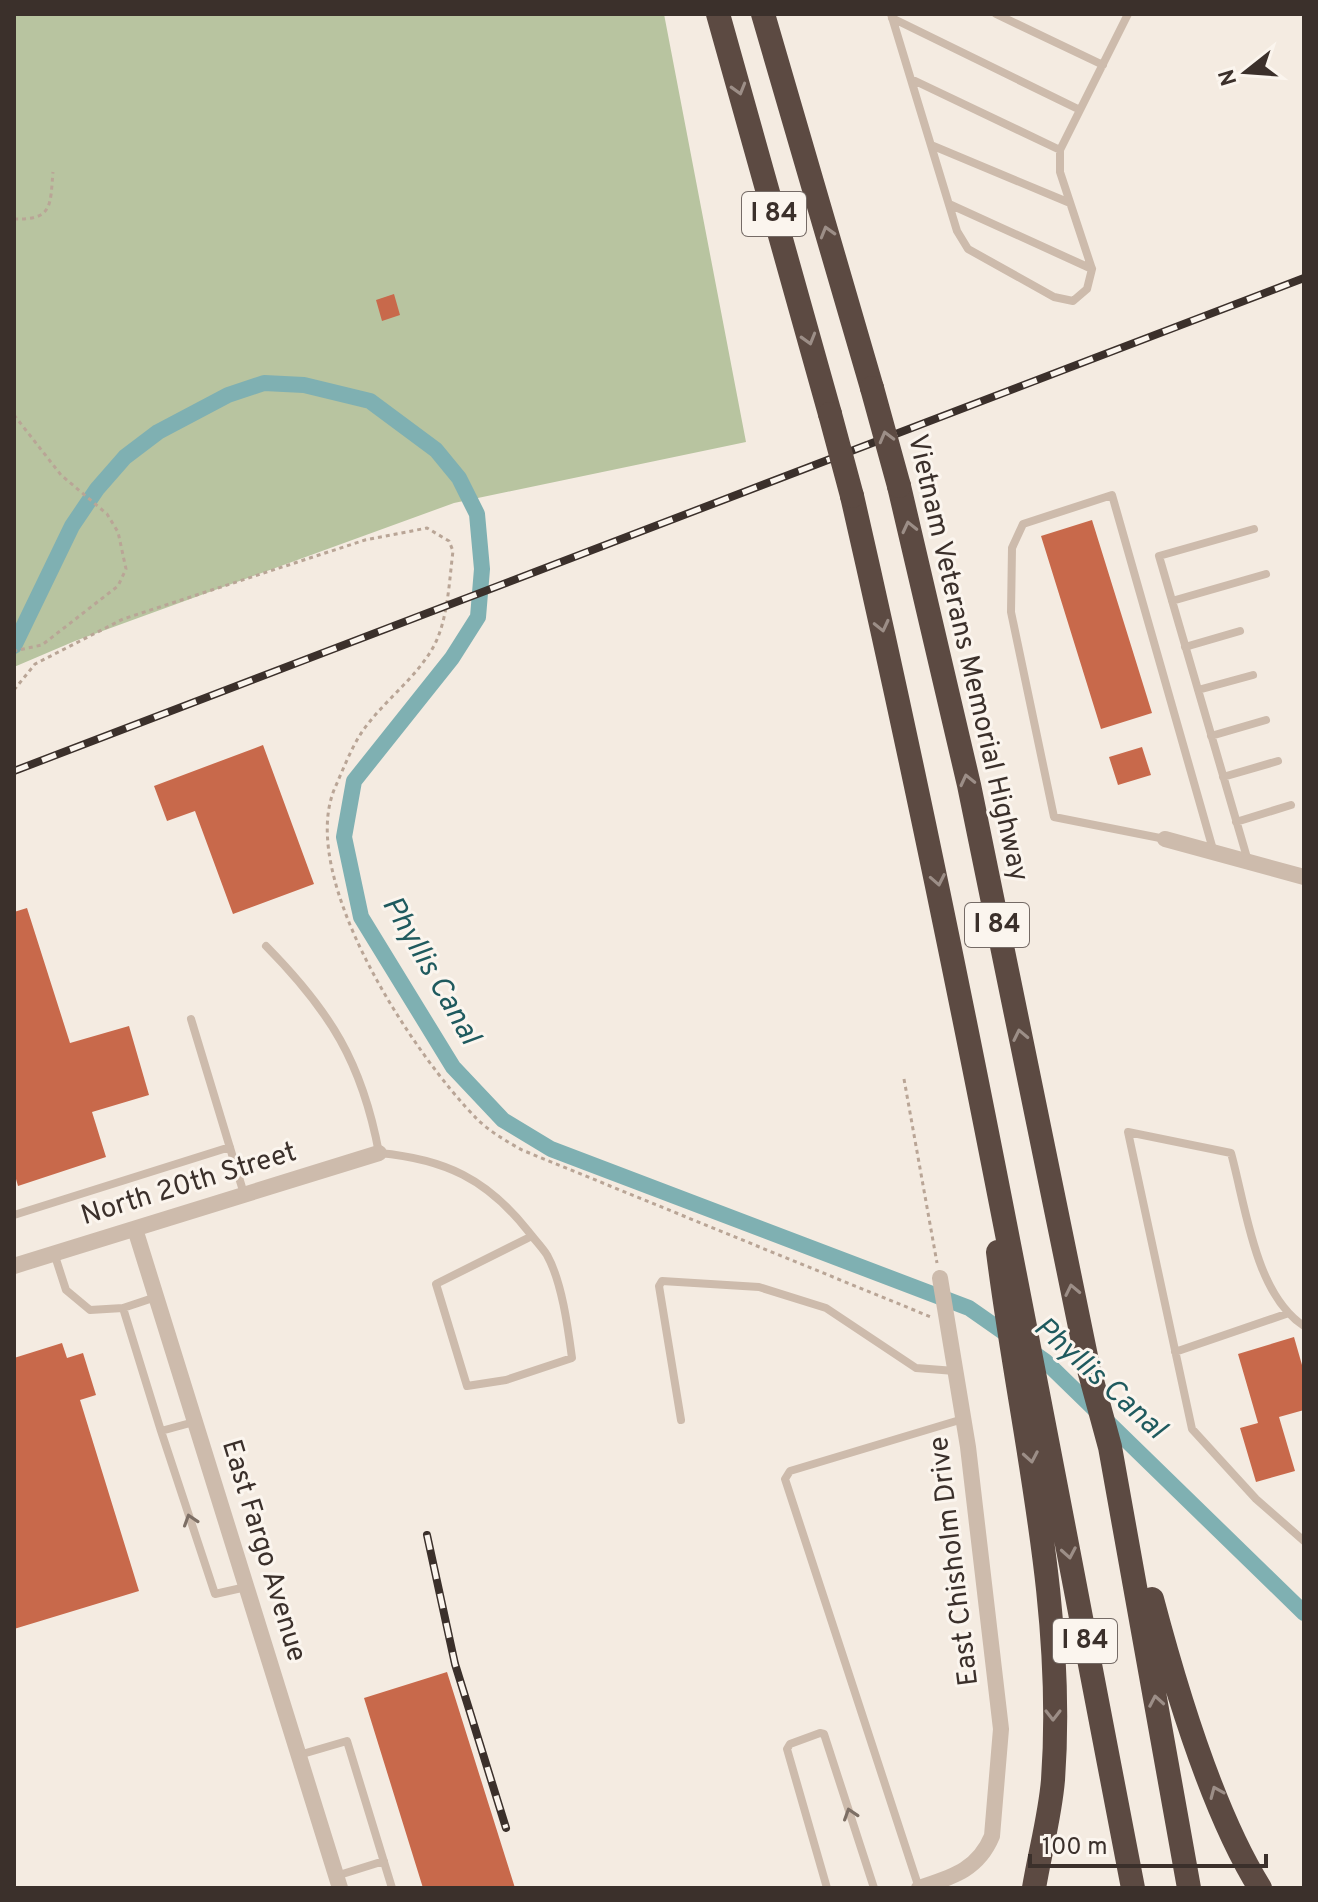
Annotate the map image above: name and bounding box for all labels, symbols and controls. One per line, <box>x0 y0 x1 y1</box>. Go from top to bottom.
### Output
north arrow <box>1206 32 1286 112</box>
text: N <box>1214 66 1244 89</box>
one-way arrow <box>729 82 746 96</box>
road number: I 84 <box>742 192 806 236</box>
one-way arrow <box>820 226 836 240</box>
one-way arrow <box>800 332 816 346</box>
one-way arrow <box>878 430 895 444</box>
street label: Vietnam Veterans Memorial Highway <box>898 431 1036 885</box>
one-way arrow <box>901 521 918 535</box>
one-way arrow <box>873 619 890 633</box>
one-way arrow <box>960 774 977 788</box>
one-way arrow <box>929 873 946 886</box>
water label: Phyllis Canal <box>373 890 488 1053</box>
road number: I 84 <box>965 903 1029 947</box>
one-way arrow <box>1012 1029 1029 1042</box>
street label: North 20th Street <box>77 1135 301 1235</box>
one-way arrow <box>1064 1283 1081 1297</box>
water label: Phyllis Canal <box>1025 1310 1174 1449</box>
street label: East Chisholm Drive <box>922 1434 988 1688</box>
street label: East Fargo Avenue <box>212 1436 314 1666</box>
one-way arrow <box>1021 1450 1038 1463</box>
one-way arrow <box>184 1514 200 1528</box>
one-way arrow <box>1059 1547 1076 1560</box>
road number: I 84 <box>1053 1619 1117 1663</box>
one-way arrow <box>1148 1694 1165 1708</box>
one-way arrow <box>1044 1709 1062 1722</box>
one-way arrow <box>1210 1786 1226 1800</box>
one-way arrow <box>843 1808 859 1821</box>
scale bar <box>1030 1818 1266 1868</box>
text: 100 m <box>1042 1833 1108 1863</box>

